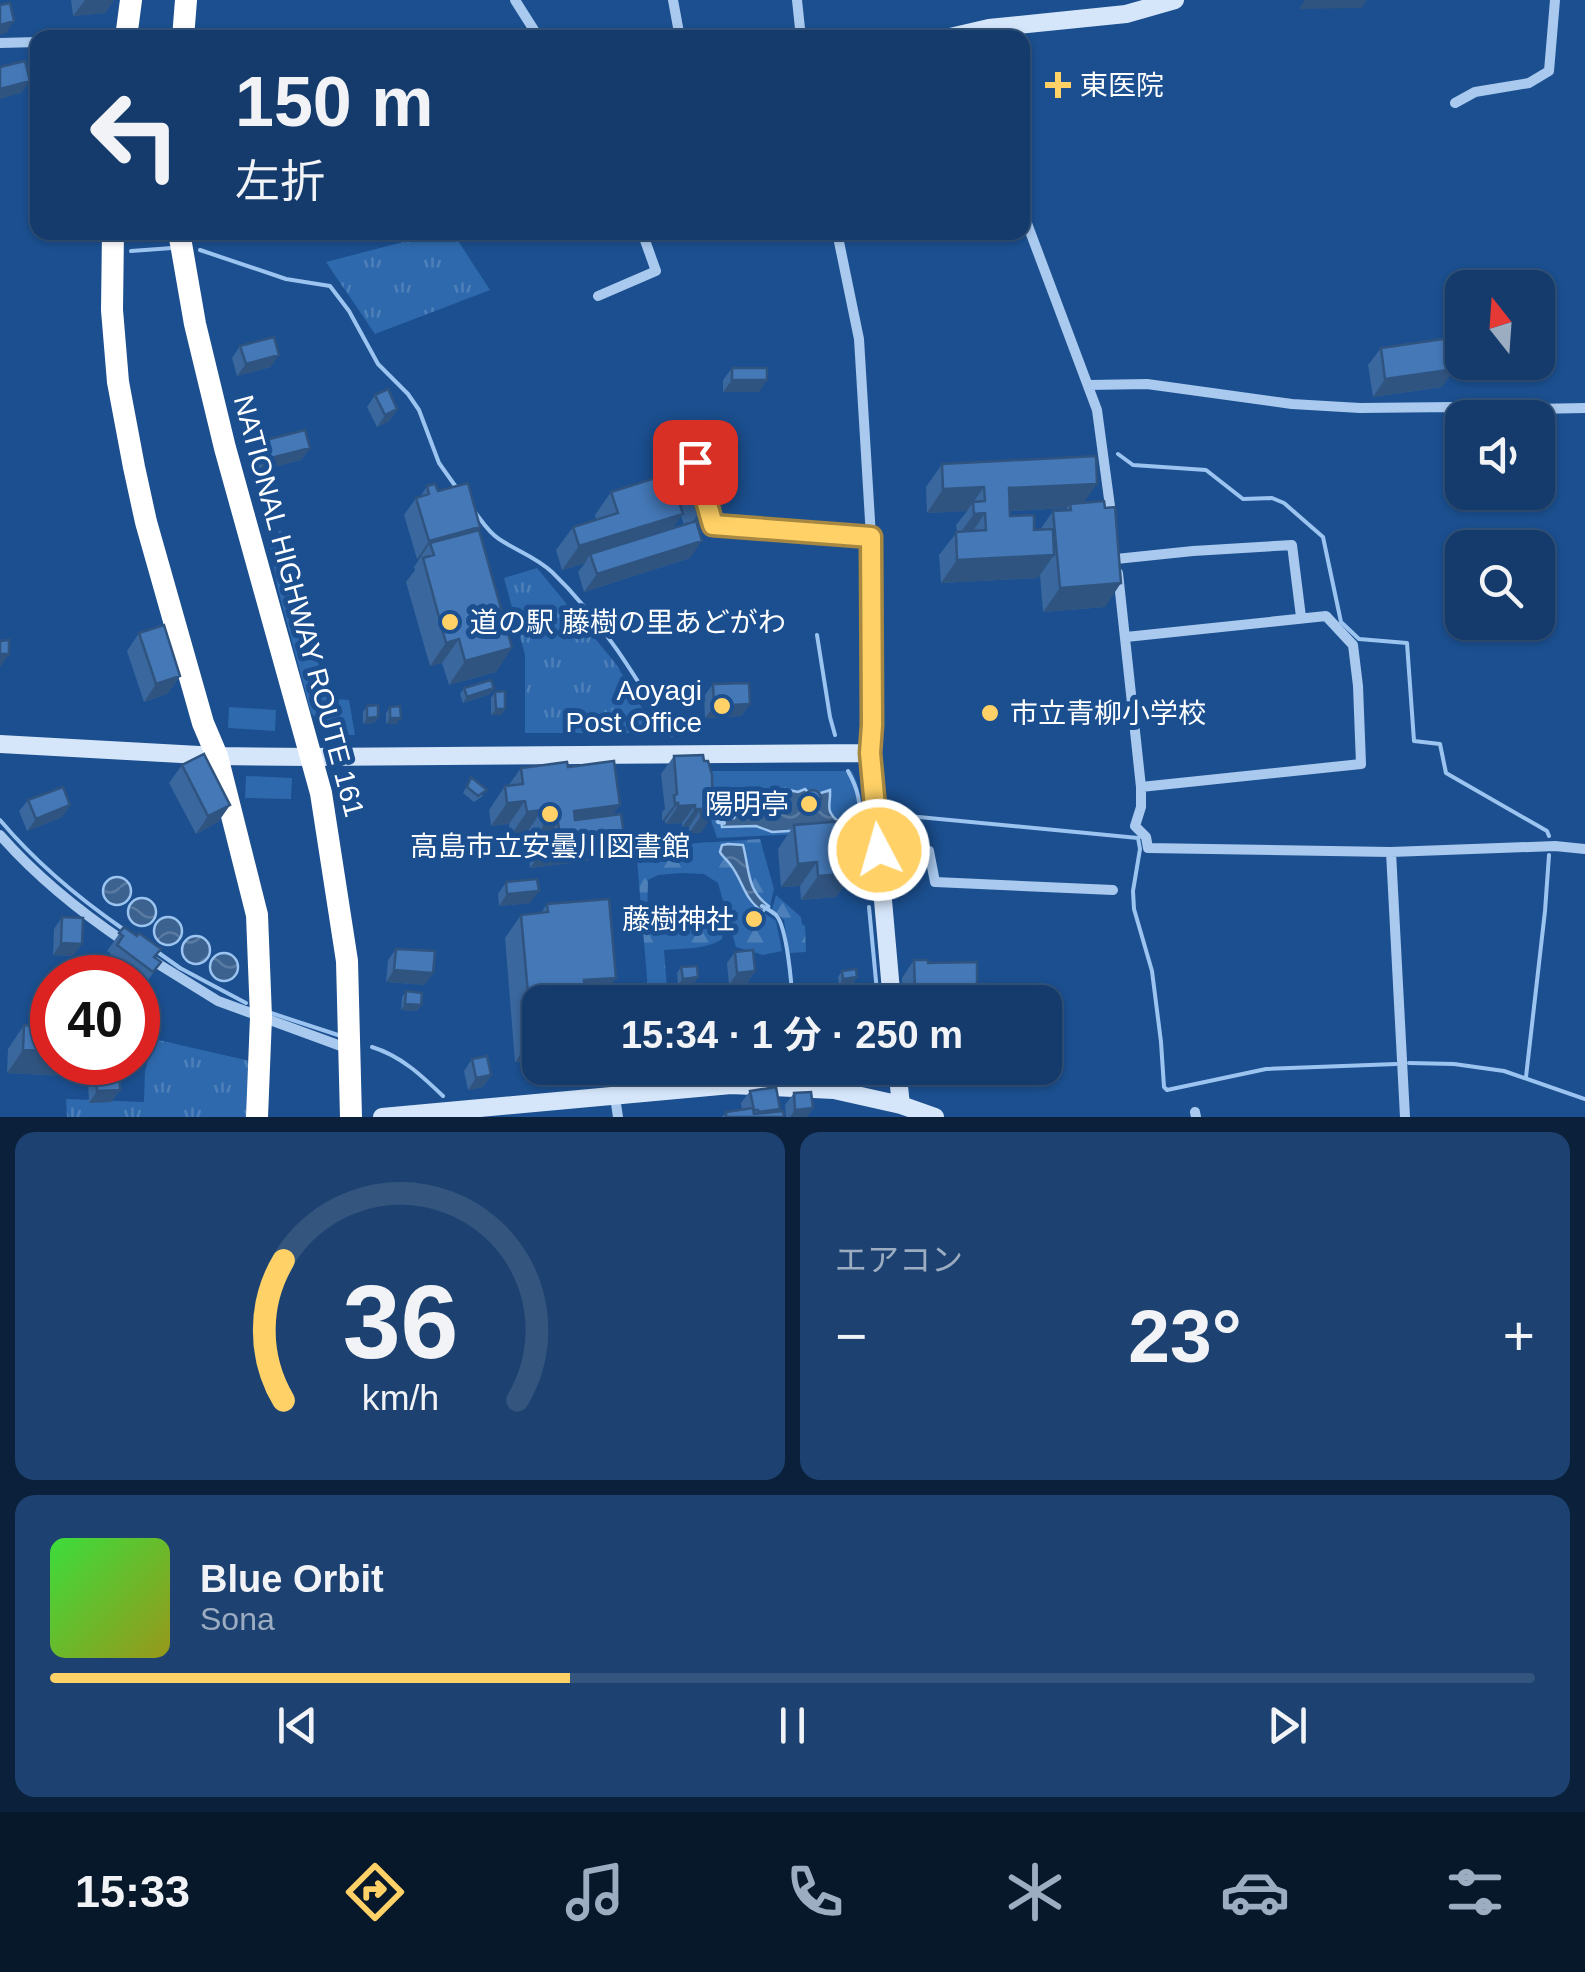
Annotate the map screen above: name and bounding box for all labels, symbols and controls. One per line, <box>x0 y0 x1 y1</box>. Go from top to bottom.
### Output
text: 150 m <box>235 63 433 141</box>
icon: left <box>70 70 200 200</box>
place label: 東医院 <box>1080 70 1164 101</box>
marker: 東医院 <box>1045 72 1071 98</box>
text: 左折 <box>235 156 325 207</box>
north arrow <box>1445 270 1555 380</box>
map controls <box>1445 270 1555 640</box>
street label: NATIONAL HIGHWAY ROUTE 161 <box>228 392 370 820</box>
button: sound <box>1445 400 1555 510</box>
pin <box>653 420 738 505</box>
icon: arrive <box>668 435 723 490</box>
button: search <box>1445 530 1555 640</box>
place label: 道の駅 藤樹の里あどがわ <box>470 607 786 638</box>
marker: 道の駅 藤樹の里あどがわ <box>439 611 461 633</box>
place label: Aoyagi Post Office <box>566 675 702 738</box>
marker: Aoyagi Post Office <box>711 695 733 717</box>
place label: 市立青柳小学校 <box>1010 698 1206 729</box>
marker: 市立青柳小学校 <box>979 702 1001 724</box>
place label: 陽明亭 <box>705 789 789 820</box>
marker: 陽明亭 <box>798 793 820 815</box>
position arrow <box>827 798 931 902</box>
marker: 高島市立安曇川図書館 <box>539 803 561 825</box>
place label: 高島市立安曇川図書館 <box>410 831 690 862</box>
place label: 藤樹神社 <box>622 904 734 935</box>
marker: 藤樹神社 <box>743 908 765 930</box>
speed limit sign: 40 <box>30 955 160 1085</box>
text: 15:34 · 1 分 · 250 m <box>621 1014 963 1056</box>
text: エアコン <box>835 1242 963 1278</box>
text: 36 <box>342 1264 458 1380</box>
text: 23° <box>1128 1294 1242 1378</box>
text: − <box>835 1305 867 1367</box>
text: + <box>1503 1305 1535 1367</box>
text: km/h <box>361 1378 439 1418</box>
text: Blue Orbit <box>200 1558 384 1600</box>
text: Sona <box>200 1601 275 1637</box>
icon: previous <box>270 1698 325 1753</box>
icon: pause <box>765 1698 820 1753</box>
icon: next <box>1260 1698 1315 1753</box>
icon: directions <box>340 1857 410 1927</box>
icon: music <box>560 1857 630 1927</box>
icon: phone <box>780 1857 850 1927</box>
icon: climate <box>1000 1857 1070 1927</box>
icon: car <box>1220 1857 1290 1927</box>
icon: filters <box>1440 1857 1510 1927</box>
text: 15:33 <box>75 1866 190 1917</box>

